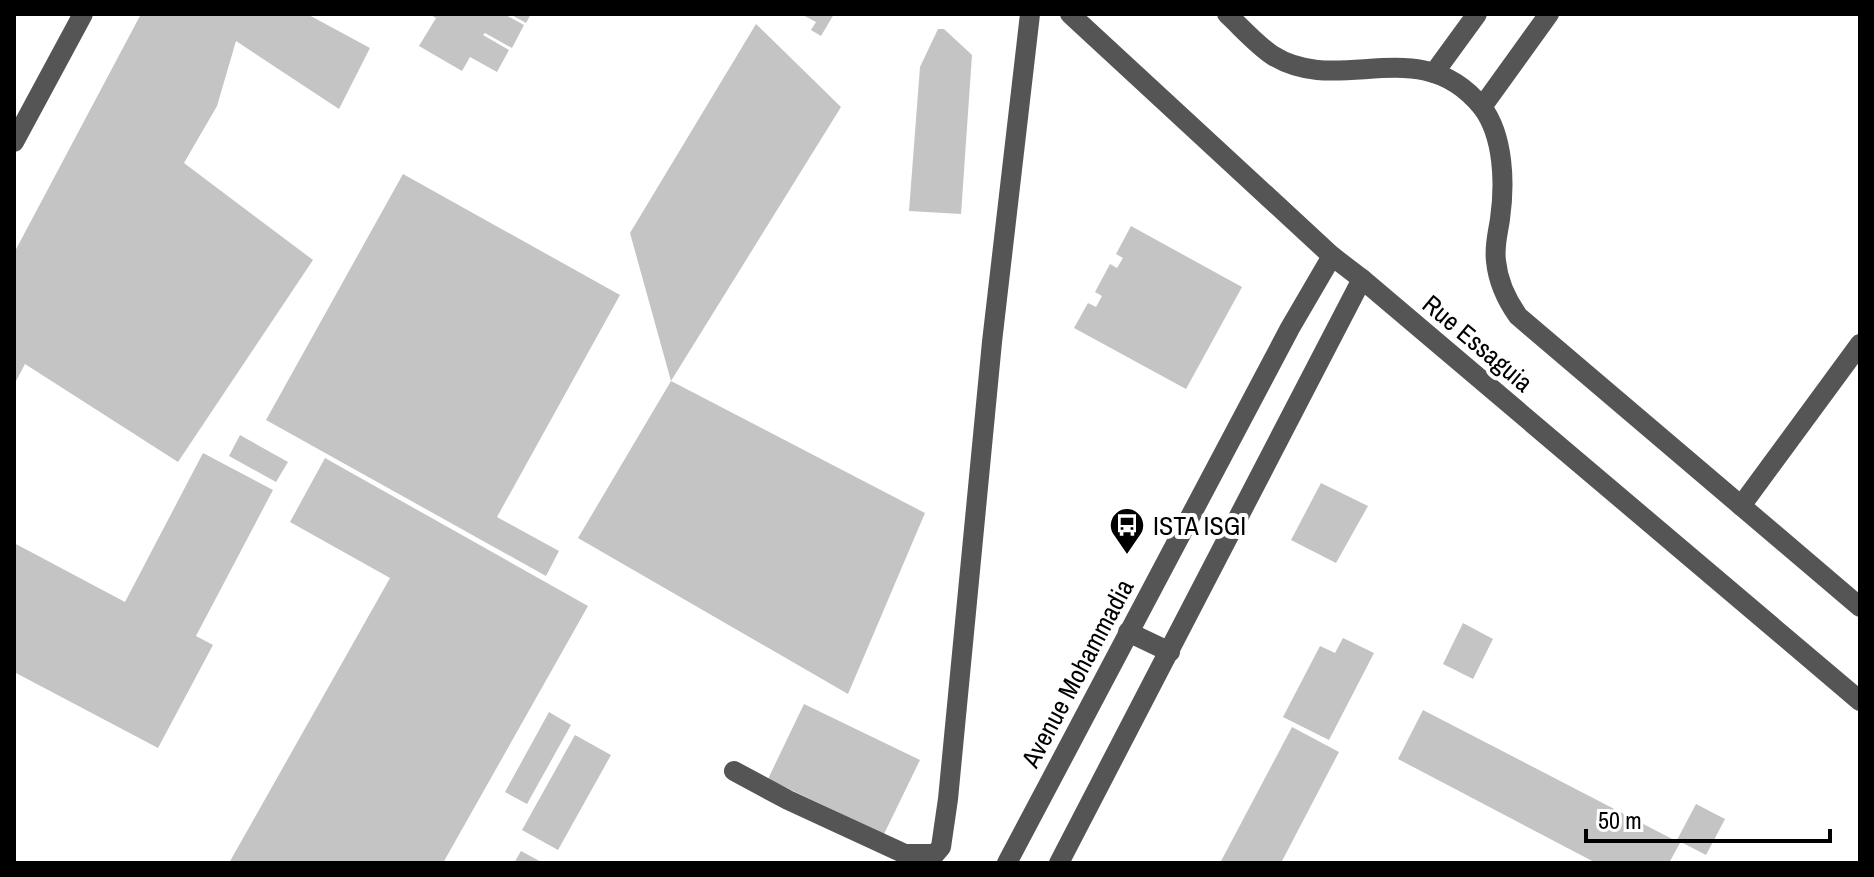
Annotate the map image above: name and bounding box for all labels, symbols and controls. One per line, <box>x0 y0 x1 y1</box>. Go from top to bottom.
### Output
street label: Rue Essaguia <box>1415 287 1541 400</box>
bus stop icon: ISTA ISGI <box>1108 506 1146 556</box>
place label: ISTA ISGI <box>1153 508 1246 543</box>
street label: Avenue Mohammadia <box>1012 573 1141 774</box>
scale bar <box>1586 793 1830 843</box>
text: 50 m <box>1598 804 1642 836</box>

